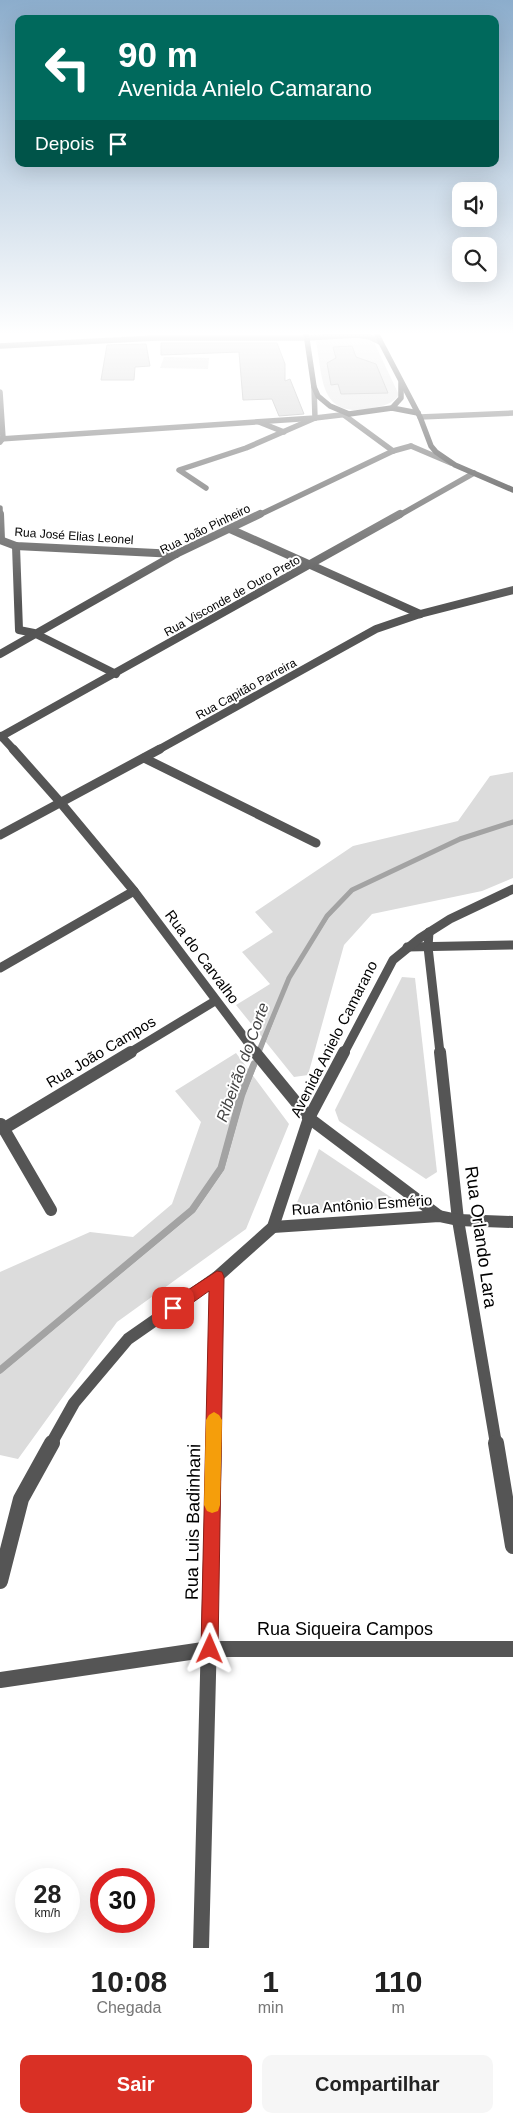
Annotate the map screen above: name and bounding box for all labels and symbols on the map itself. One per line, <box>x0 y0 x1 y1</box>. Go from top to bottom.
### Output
street label: Rua João Pinheiro <box>158 501 253 557</box>
street label: Rua José Elias Leonel <box>14 525 134 547</box>
street label: Rua Visconde de Ouro Preto <box>162 553 303 639</box>
street label: Rua Capitão Parreira <box>193 655 299 722</box>
street label: Rua do Carvalho <box>162 907 243 1007</box>
street label: Avenida Anielo Camarano <box>287 958 380 1120</box>
water label: Ribeirão do Corte <box>213 1000 272 1124</box>
street label: Rua João Campos <box>43 1012 158 1091</box>
street label: Rua Orlando Lara <box>461 1165 501 1310</box>
street label: Rua Antônio Esmério <box>291 1191 433 1218</box>
pin <box>152 1287 194 1329</box>
street label: Rua Luis Badinhani <box>182 1444 204 1600</box>
street label: Rua Siqueira Campos <box>257 1619 433 1639</box>
position arrow <box>183 1622 235 1674</box>
speed limit sign: 30 <box>90 1868 155 1933</box>

